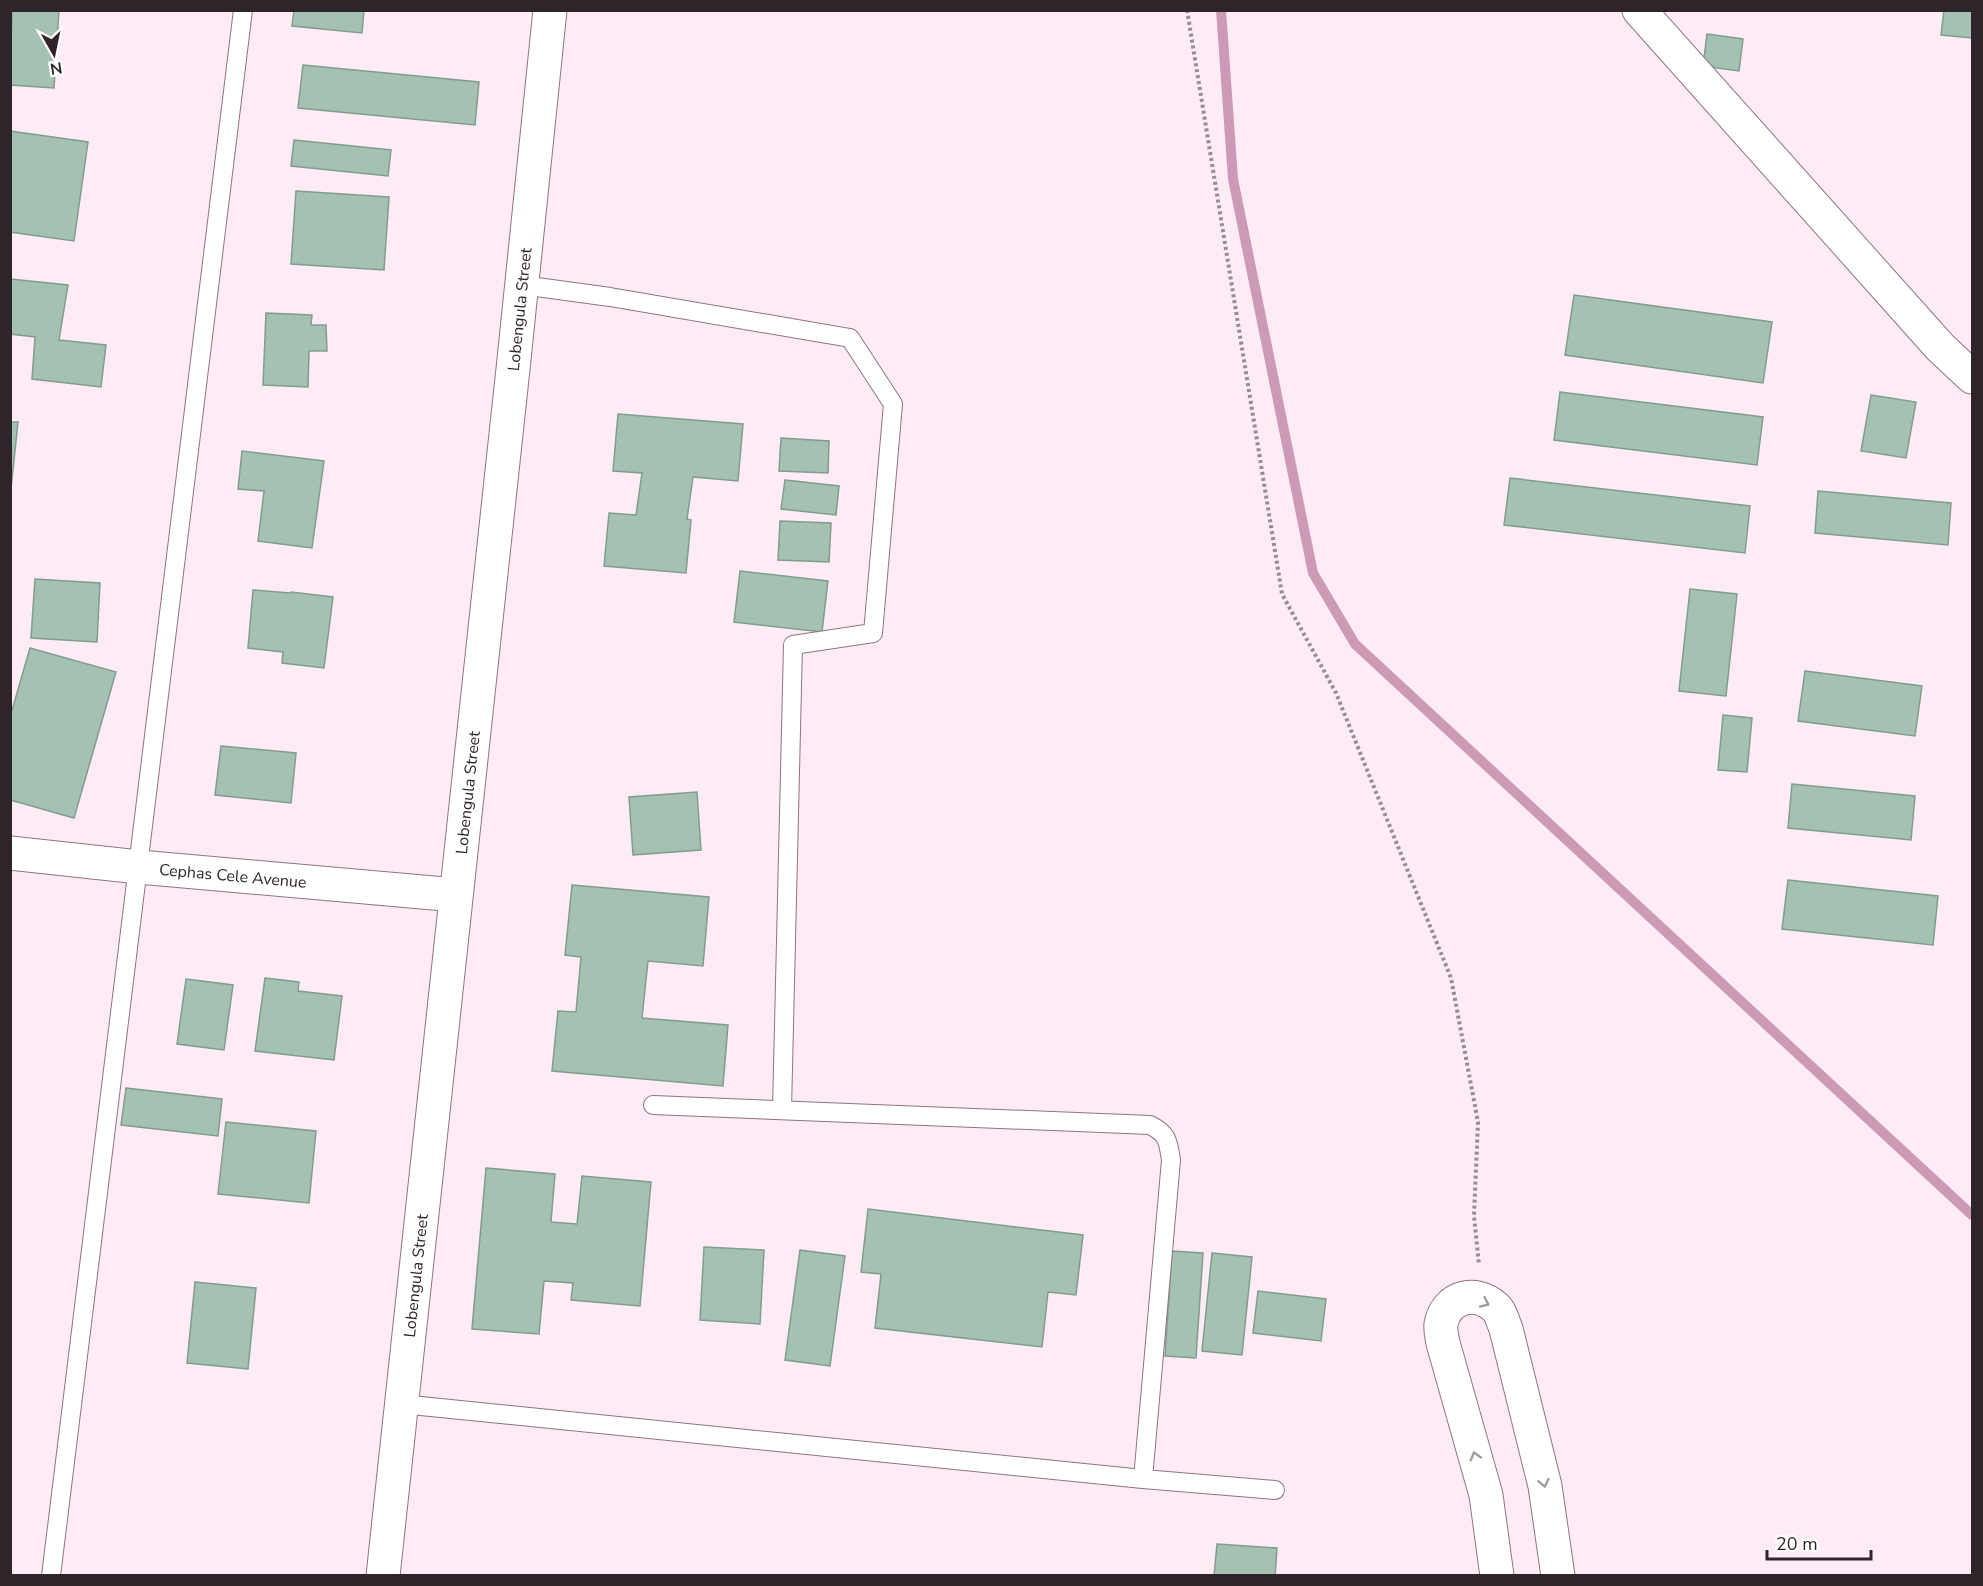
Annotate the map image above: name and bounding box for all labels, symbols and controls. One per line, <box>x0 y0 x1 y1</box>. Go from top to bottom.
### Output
north arrow <box>24 24 84 84</box>
text: N <box>49 56 64 80</box>
street label: Lobengula Street <box>503 246 537 372</box>
street label: Lobengula Street <box>451 729 486 855</box>
street label: Cephas Cele Avenue <box>158 859 307 894</box>
street label: Lobengula Street <box>399 1213 434 1339</box>
one-way arrow <box>1479 1295 1490 1307</box>
one-way arrow <box>1470 1451 1482 1462</box>
one-way arrow <box>1537 1478 1550 1488</box>
scale bar <box>1767 1523 1870 1561</box>
text: 20 m <box>1776 1532 1818 1556</box>

